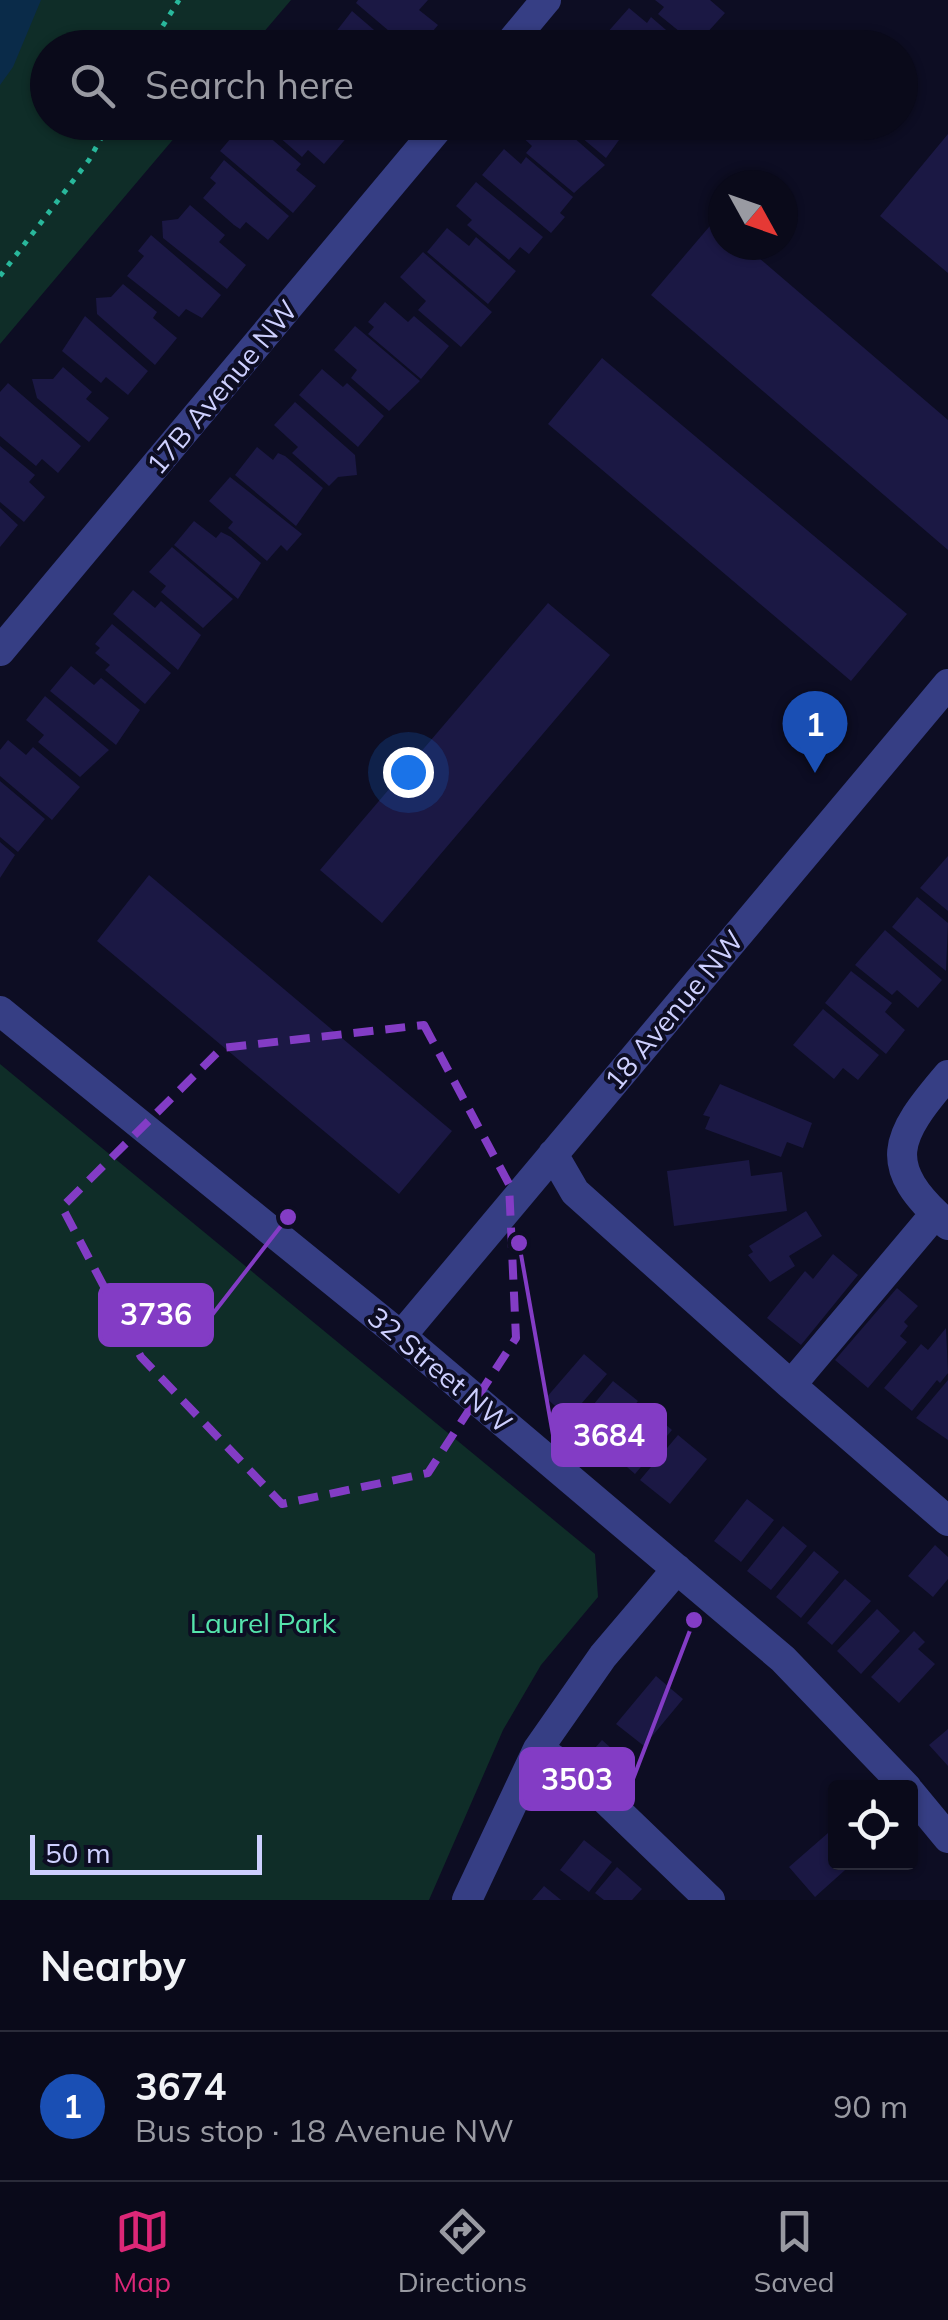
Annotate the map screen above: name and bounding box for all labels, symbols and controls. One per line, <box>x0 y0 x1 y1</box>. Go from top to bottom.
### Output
search box <box>30 30 918 140</box>
icon: search <box>65 58 120 113</box>
text: Search here <box>145 61 354 109</box>
north arrow <box>708 170 798 260</box>
street label: 17B Avenue NW <box>139 292 305 481</box>
pin: 1 <box>782 690 848 773</box>
your location <box>383 747 434 798</box>
street label: 18 Avenue NW <box>597 923 751 1097</box>
callout: 3736 <box>100 1285 212 1345</box>
text: 3736 <box>120 1295 192 1333</box>
street label: 32 Street NW <box>361 1299 520 1440</box>
callout: 3684 <box>553 1405 665 1465</box>
text: 3684 <box>573 1416 645 1454</box>
park label: Laurel Park <box>190 1605 337 1640</box>
callout: 3503 <box>521 1749 633 1809</box>
text: 3503 <box>541 1760 613 1798</box>
map controls <box>828 1780 918 1870</box>
button: locate <box>828 1780 918 1870</box>
scale bar <box>30 1830 262 1874</box>
text: 50 m <box>45 1835 111 1870</box>
text: Nearby <box>40 1939 186 1992</box>
text: 3674 <box>135 2062 226 2110</box>
text: 1 <box>63 2086 82 2126</box>
text: 90 m <box>833 2086 908 2126</box>
text: Bus stop · 18 Avenue NW <box>135 2110 514 2150</box>
tab: Map <box>113 2204 171 2299</box>
tab: Directions <box>398 2204 527 2299</box>
tab: Saved <box>754 2204 835 2299</box>

